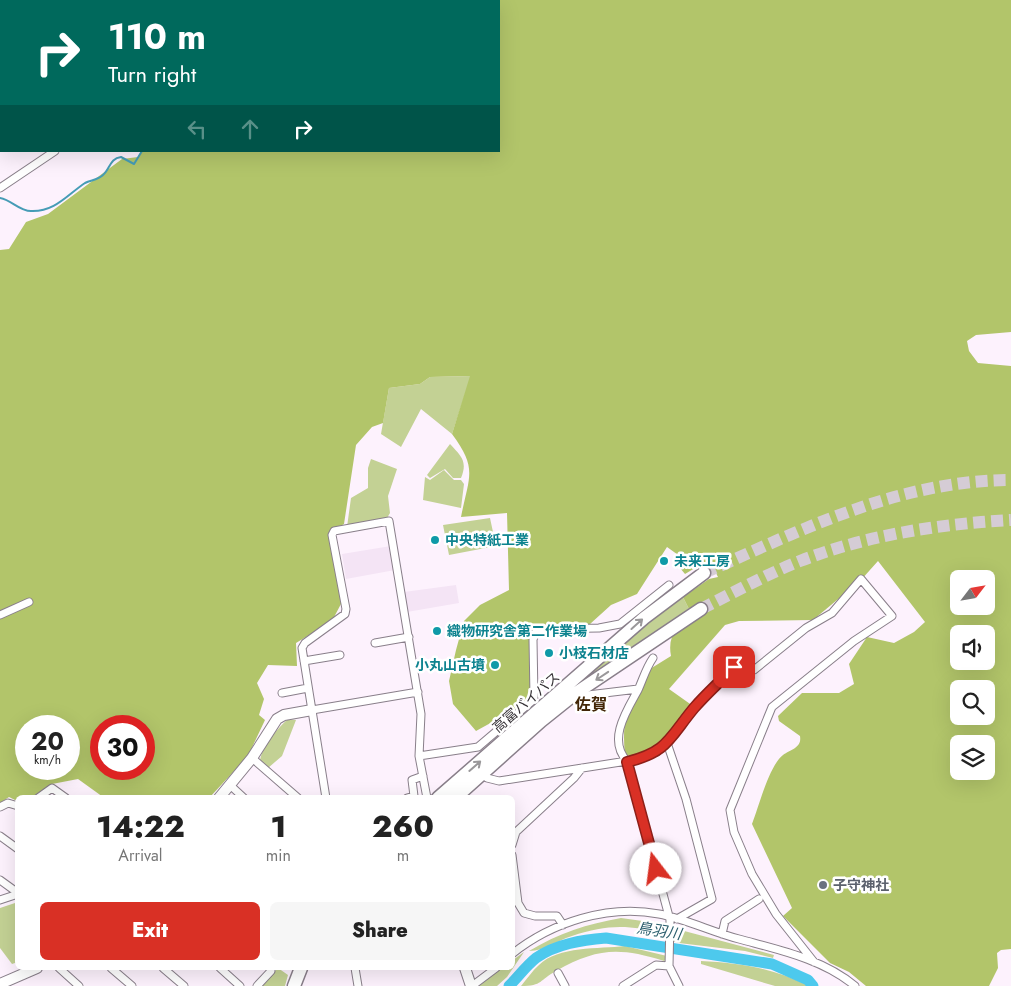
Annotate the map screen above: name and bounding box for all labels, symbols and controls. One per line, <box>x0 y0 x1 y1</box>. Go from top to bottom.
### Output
text: 110 m <box>108 12 206 62</box>
icon: right <box>25 20 90 85</box>
text: Turn right <box>108 58 196 90</box>
icon: left <box>183 115 211 143</box>
icon: ahead <box>236 115 264 143</box>
icon: right <box>289 115 317 143</box>
place label: 中央特紙工業 <box>445 530 529 550</box>
marker: 中央特紙工業 <box>429 534 441 546</box>
place label: 未来工房 <box>674 551 730 571</box>
marker: 未来工房 <box>658 555 670 567</box>
north arrow <box>950 570 995 615</box>
map controls <box>950 570 995 780</box>
one-way arrow <box>631 618 644 630</box>
place label: 織物研究舎第二作業場 <box>447 621 587 641</box>
marker: 織物研究舎第二作業場 <box>431 625 443 637</box>
button: sound <box>950 625 995 670</box>
place label: 小枝石材店 <box>559 643 629 663</box>
pin <box>713 646 755 688</box>
marker: 小枝石材店 <box>543 647 555 659</box>
icon: arrive <box>720 653 748 681</box>
place label: 小丸山古墳 <box>415 655 485 675</box>
marker: 小丸山古墳 <box>489 659 501 671</box>
street label: 高富バイパス <box>488 667 564 737</box>
one-way arrow <box>595 670 609 681</box>
button: search <box>950 680 995 725</box>
district label: 佐賀 <box>574 693 607 716</box>
speed limit sign: 30 <box>90 715 155 780</box>
text: 20 <box>31 723 64 759</box>
button: layers <box>950 735 995 780</box>
text: km/h <box>34 751 61 769</box>
one-way arrow <box>469 760 482 771</box>
text: 14:22 <box>96 805 185 848</box>
text: 1 <box>270 805 286 848</box>
text: 260 <box>372 805 434 848</box>
position arrow <box>629 842 681 894</box>
text: Arrival <box>118 844 162 867</box>
text: min <box>266 844 291 867</box>
text: m <box>397 844 409 867</box>
place label: 子守神社 <box>833 875 889 895</box>
marker: 子守神社 <box>817 879 829 891</box>
button: Exit <box>40 902 260 960</box>
button: Share <box>270 902 490 960</box>
water label: 鳥羽川 <box>635 917 685 946</box>

